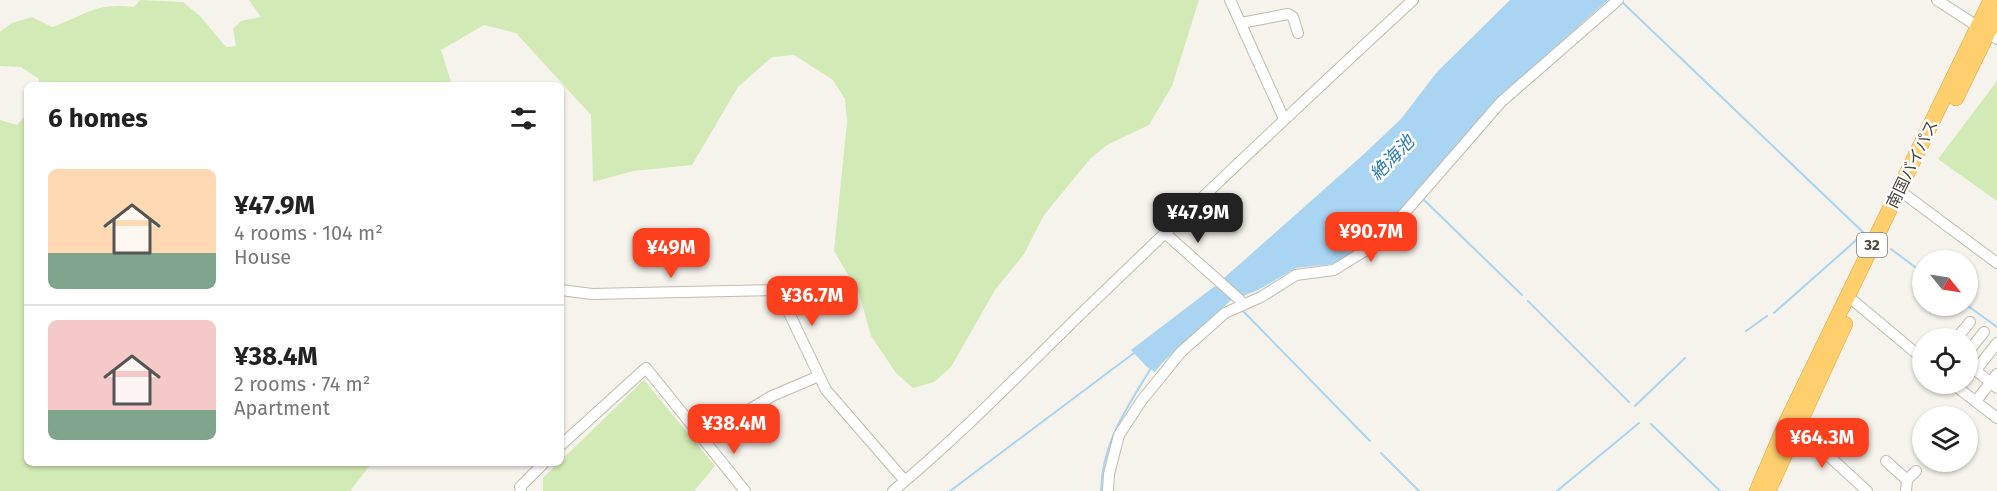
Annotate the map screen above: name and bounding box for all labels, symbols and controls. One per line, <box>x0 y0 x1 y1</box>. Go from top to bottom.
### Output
icon: filters <box>507 102 540 135</box>
text: 6 homes <box>48 103 148 134</box>
street label: 南国バイパス <box>1882 117 1942 211</box>
water label: 絶海池 <box>1365 129 1420 185</box>
text: ¥47.9M <box>234 190 315 221</box>
icon: home <box>96 193 168 265</box>
pin: ¥47.9M <box>1149 193 1247 244</box>
text: ¥47.9M <box>1167 200 1229 224</box>
pin: ¥90.7M <box>1322 212 1420 263</box>
text: ¥90.7M <box>1339 219 1403 243</box>
text: 4 rooms · 104 m² <box>234 221 383 245</box>
pin: ¥49M <box>635 228 707 279</box>
road number: 32 <box>1857 233 1887 257</box>
text: ¥49M <box>647 235 695 259</box>
text: House <box>234 245 291 269</box>
north arrow <box>1912 250 1978 316</box>
map controls <box>1912 250 1978 472</box>
pin: ¥36.7M <box>763 276 861 327</box>
text: ¥36.7M <box>781 283 843 307</box>
button: locate <box>1912 328 1978 394</box>
text: ¥38.4M <box>234 341 318 372</box>
icon: home <box>96 344 168 416</box>
text: 2 rooms · 74 m² <box>234 372 371 396</box>
text: Apartment <box>234 396 330 420</box>
pin: ¥38.4M <box>685 404 783 455</box>
button: layers <box>1912 406 1978 472</box>
text: ¥38.4M <box>702 411 766 435</box>
pin: ¥64.3M <box>1773 418 1871 469</box>
text: ¥64.3M <box>1790 425 1854 449</box>

